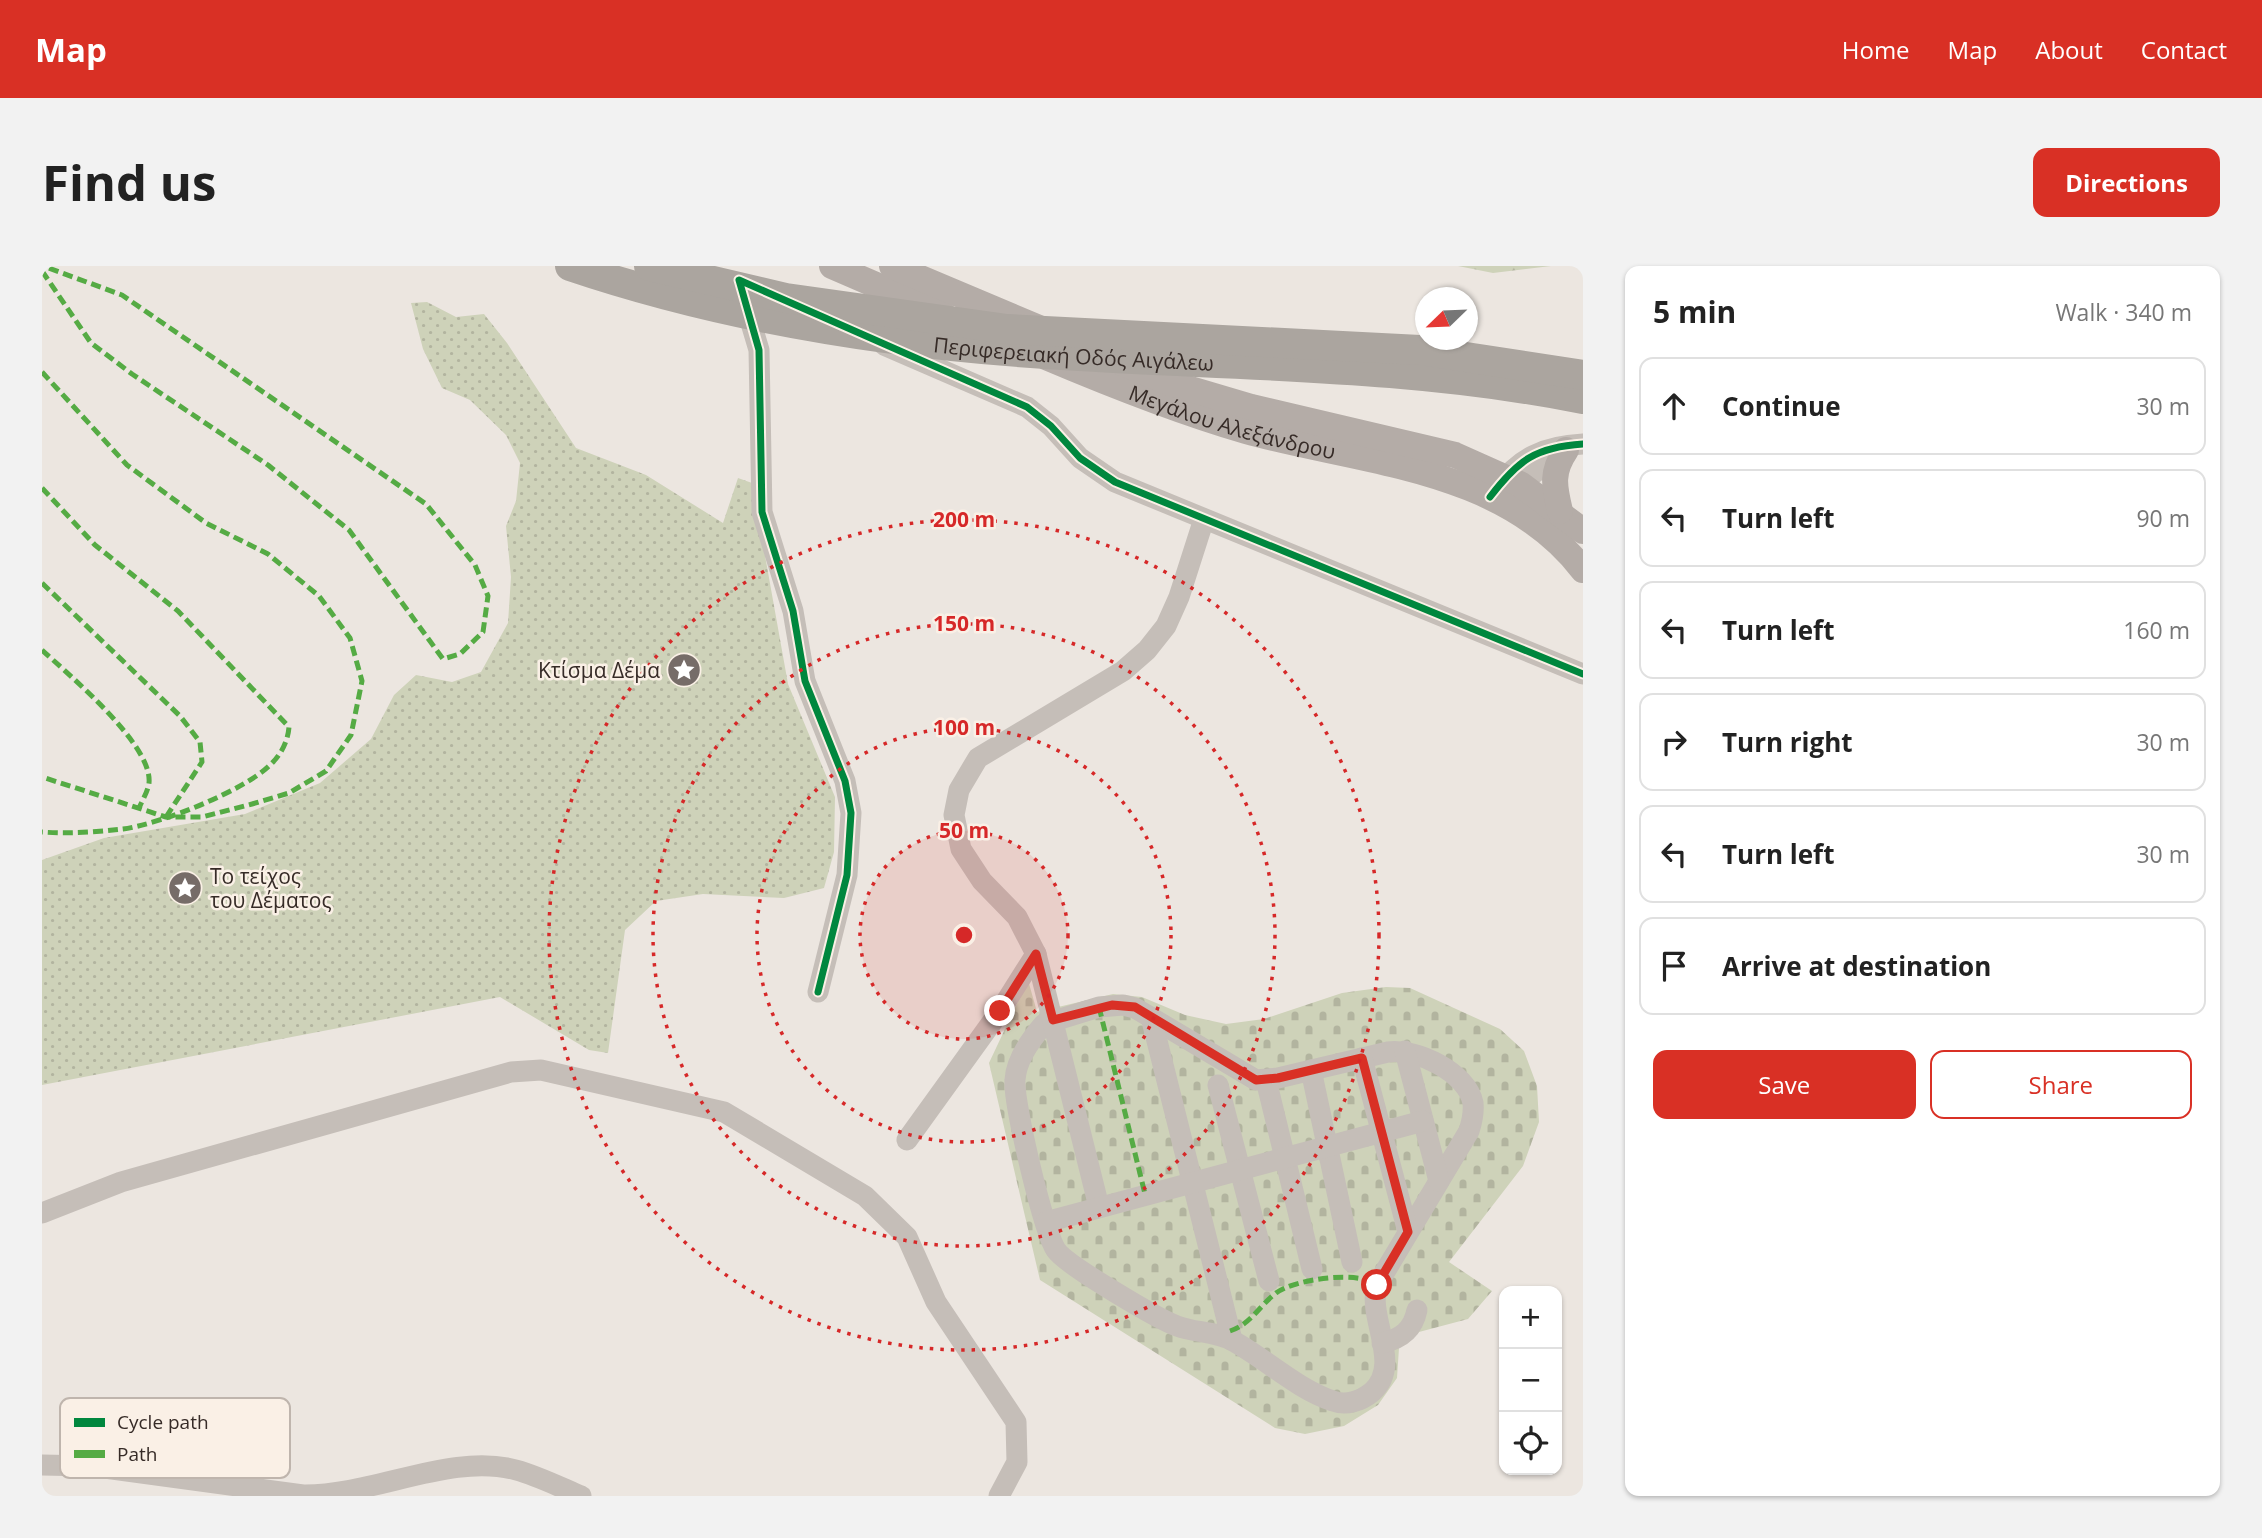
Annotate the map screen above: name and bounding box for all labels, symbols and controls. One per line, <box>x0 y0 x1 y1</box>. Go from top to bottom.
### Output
text: Map <box>35 27 107 72</box>
text: Home <box>1842 33 1910 66</box>
text: Map <box>1948 33 1997 66</box>
text: About <box>2035 33 2103 66</box>
text: Contact <box>2141 33 2227 66</box>
button: Directions <box>2033 148 2220 217</box>
text: Find us <box>42 149 216 215</box>
north arrow <box>1415 287 1478 350</box>
text: 5 min <box>1653 291 1736 332</box>
text: Walk · 340 m <box>2055 296 2192 328</box>
street label: Περιφερειακή Οδός Αιγάλεω <box>932 330 1214 377</box>
street label: Μεγάλου Αλεξάνδρου <box>1125 378 1338 465</box>
icon: ahead <box>1655 387 1693 425</box>
text: Continue <box>1722 388 1841 424</box>
text: 30 m <box>2136 390 2190 422</box>
icon: left <box>1655 499 1693 537</box>
text: Turn left <box>1722 500 1834 536</box>
text: 90 m <box>2136 502 2190 534</box>
text: 200 m <box>933 505 995 533</box>
text: 150 m <box>933 609 995 637</box>
icon: left <box>1655 611 1693 649</box>
text: Turn left <box>1722 612 1834 648</box>
text: 160 m <box>2123 614 2190 646</box>
place icon: Κτίσμα Δέμα <box>665 651 703 689</box>
place label: Κτίσμα Δέμα <box>538 656 660 684</box>
text: 100 m <box>933 713 995 741</box>
icon: right <box>1655 723 1693 761</box>
text: Turn right <box>1722 724 1853 760</box>
text: 30 m <box>2136 726 2190 758</box>
text: 50 m <box>939 816 989 844</box>
icon: left <box>1655 835 1693 873</box>
text: Turn left <box>1722 836 1834 872</box>
text: 30 m <box>2136 838 2190 870</box>
place label: Το τείχος του Δέματος <box>210 862 332 914</box>
place icon: Το τείχος του Δέματος <box>166 869 204 907</box>
centre of rings <box>952 923 976 947</box>
icon: arrive <box>1655 947 1693 985</box>
text: Arrive at destination <box>1722 948 1991 984</box>
route end <box>984 995 1015 1026</box>
button: Save <box>1653 1050 1916 1119</box>
button: Share <box>1930 1050 2192 1119</box>
route start <box>1361 1269 1392 1300</box>
map controls <box>1499 1286 1562 1475</box>
button: + <box>1499 1286 1562 1349</box>
button: − <box>1499 1349 1562 1412</box>
legend <box>60 1398 290 1478</box>
text: Cycle path <box>117 1409 209 1435</box>
button: locate <box>1499 1412 1562 1475</box>
text: Path <box>117 1441 157 1467</box>

